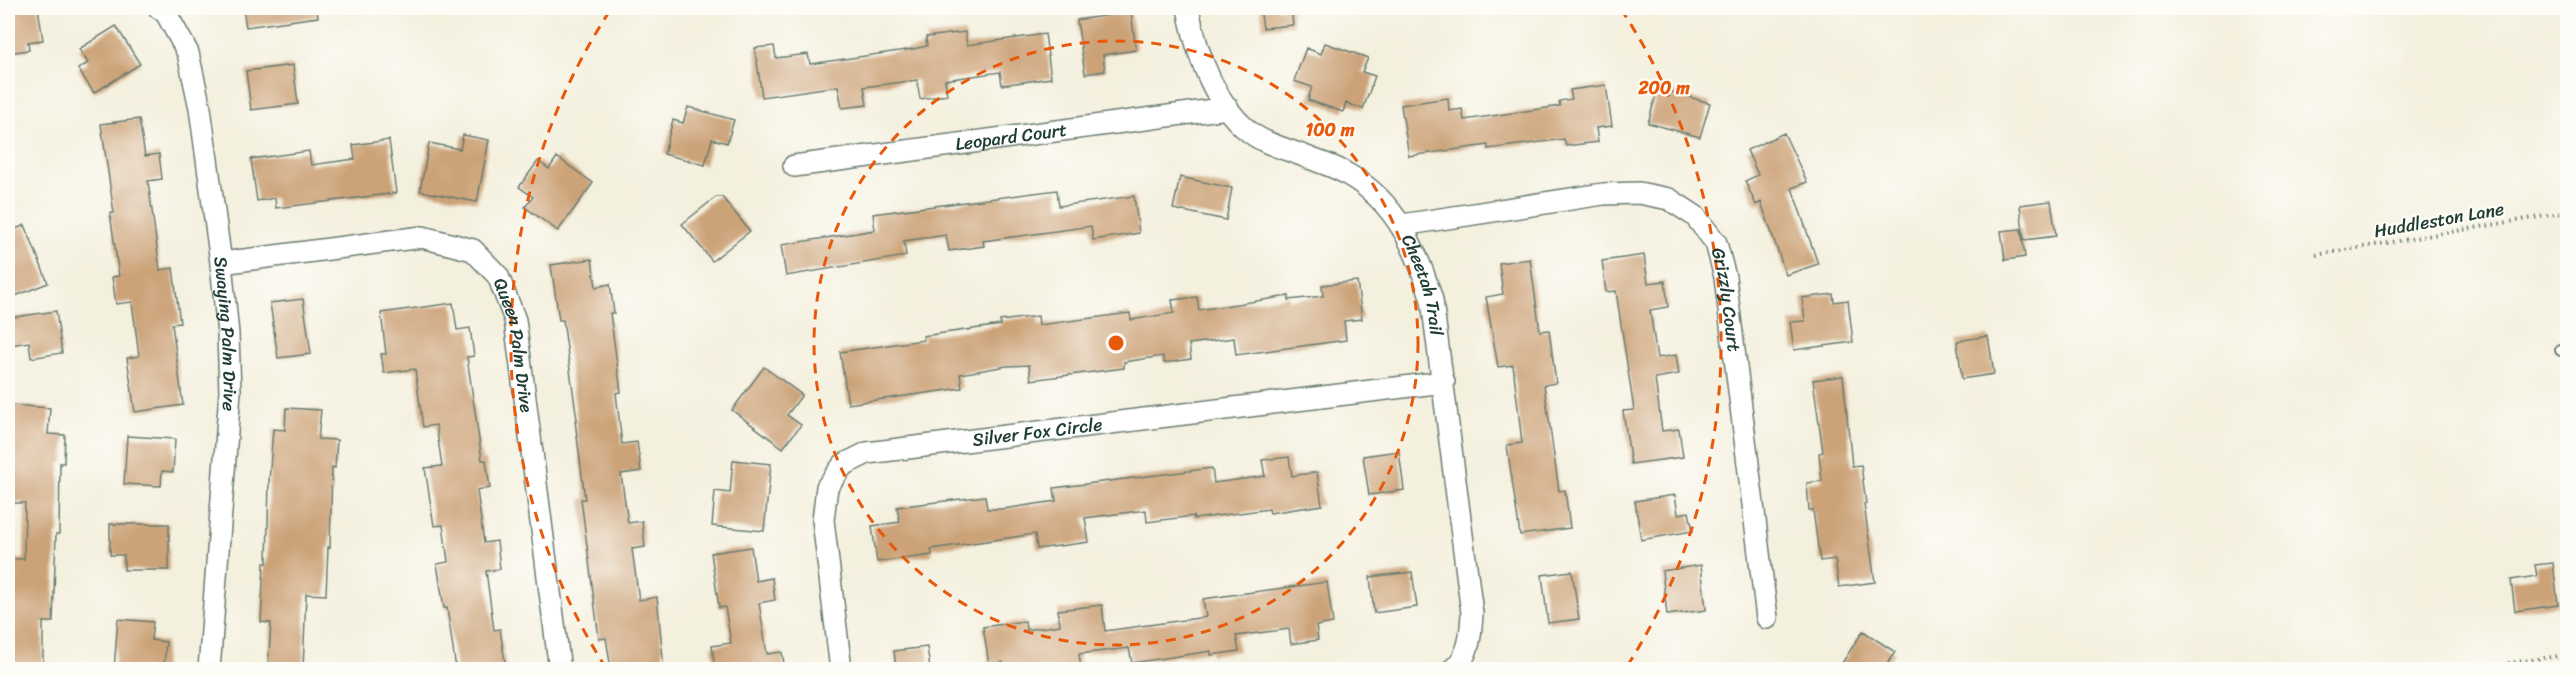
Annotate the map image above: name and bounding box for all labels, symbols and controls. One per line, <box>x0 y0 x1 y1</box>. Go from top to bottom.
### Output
text: 200 m <box>1637 72 1690 104</box>
street label: Leopard Court <box>953 114 1069 160</box>
text: 100 m <box>1306 114 1355 146</box>
street label: Huddleston Lane <box>2371 193 2507 247</box>
street label: Cheetah Trail <box>1392 228 1453 338</box>
street label: Grizzly Court <box>1702 244 1750 354</box>
street label: Swaying Palm Drive <box>204 254 246 412</box>
street label: Queen Palm Drive <box>484 273 543 415</box>
centre of rings <box>1106 333 1126 353</box>
street label: Silver Fox Circle <box>971 408 1104 456</box>

